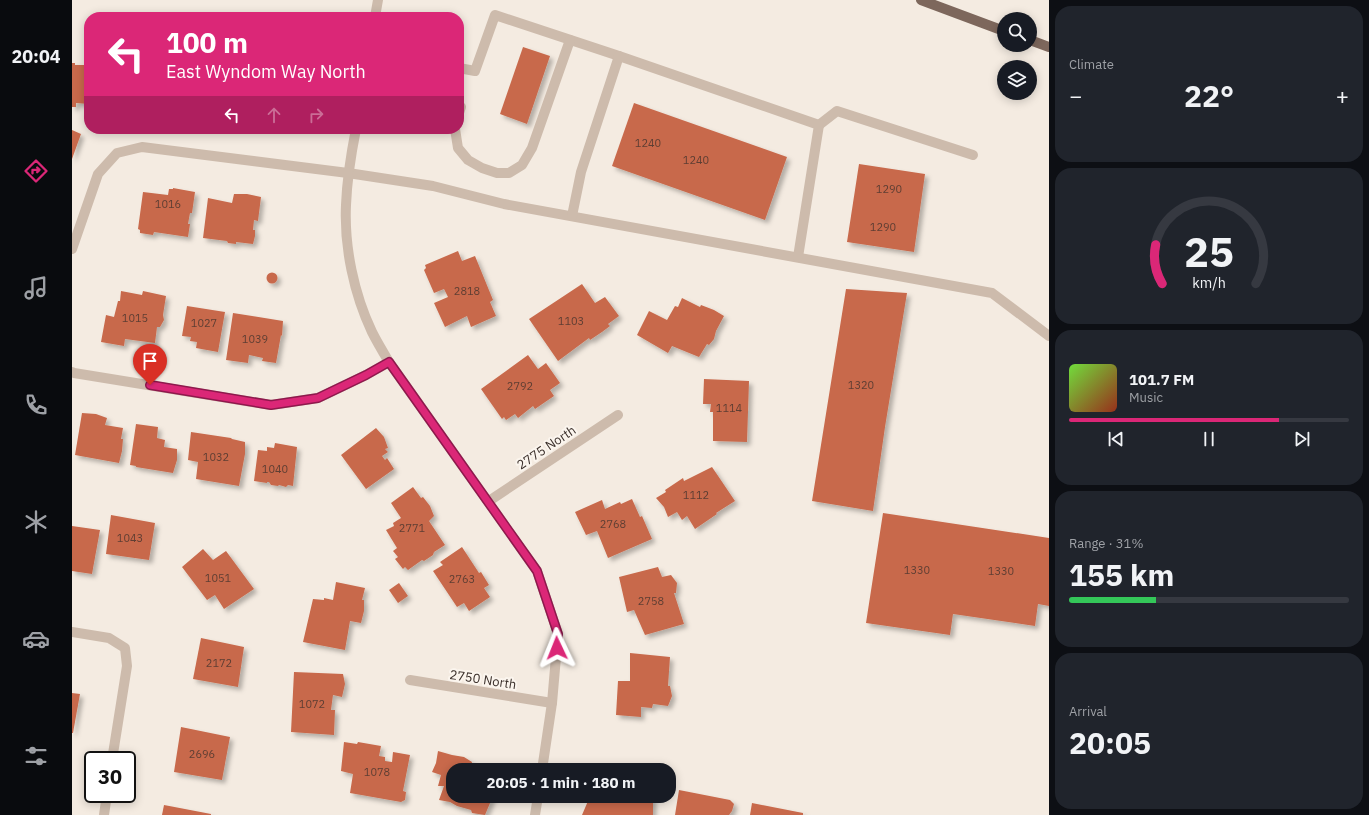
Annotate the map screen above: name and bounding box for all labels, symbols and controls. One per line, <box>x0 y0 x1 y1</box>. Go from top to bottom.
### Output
map controls <box>997 12 1037 100</box>
button: search <box>997 12 1037 52</box>
text: 100 m <box>166 24 248 61</box>
icon: left <box>100 28 152 80</box>
text: 20:04 <box>11 45 61 68</box>
text: Climate <box>1069 56 1114 73</box>
text: East Wyndom Way North <box>166 60 366 83</box>
button: layers <box>997 60 1037 100</box>
text: 22° <box>1184 76 1234 115</box>
text: − <box>1069 81 1082 110</box>
text: + <box>1336 81 1349 110</box>
icon: left <box>221 104 243 126</box>
icon: ahead <box>263 104 285 126</box>
icon: right <box>305 104 327 126</box>
house number: 1240 <box>635 136 661 150</box>
house number: 1240 <box>683 153 709 167</box>
icon: directions <box>22 157 50 185</box>
house number: 1290 <box>876 182 902 196</box>
house number: 1016 <box>155 197 181 211</box>
house number: 1290 <box>870 220 896 234</box>
text: 25 <box>1184 223 1234 277</box>
text: km/h <box>1192 272 1226 291</box>
icon: music <box>22 274 50 302</box>
house number: 2818 <box>454 284 480 298</box>
house number: 1015 <box>122 311 148 325</box>
house number: 1103 <box>558 314 584 328</box>
house number: 1027 <box>191 316 217 330</box>
house number: 1039 <box>242 332 268 346</box>
pin <box>133 344 167 385</box>
icon: arrive <box>139 350 161 372</box>
text: 101.7 FM <box>1129 370 1194 389</box>
house number: 1320 <box>848 378 874 392</box>
house number: 2792 <box>507 379 533 393</box>
text: Music <box>1129 389 1163 406</box>
icon: phone <box>22 391 50 419</box>
house number: 1114 <box>716 401 743 415</box>
street label: 2775 North <box>514 421 579 473</box>
icon: previous <box>1105 428 1127 450</box>
icon: pause <box>1198 428 1220 450</box>
icon: next <box>1291 428 1313 450</box>
house number: 1032 <box>203 450 229 464</box>
house number: 1040 <box>262 462 288 476</box>
house number: 1112 <box>683 488 709 502</box>
icon: climate <box>22 508 50 536</box>
house number: 2768 <box>600 517 626 531</box>
house number: 2771 <box>399 521 426 535</box>
house number: 1043 <box>117 531 143 545</box>
text: Range · 31% <box>1069 535 1143 552</box>
text: 155 km <box>1069 555 1174 594</box>
house number: 1330 <box>904 563 930 577</box>
house number: 1330 <box>988 564 1014 578</box>
house number: 1051 <box>205 571 232 585</box>
house number: 2763 <box>449 572 475 586</box>
house number: 2758 <box>638 594 664 608</box>
icon: car <box>22 625 50 653</box>
position arrow <box>536 627 578 669</box>
house number: 2172 <box>206 656 232 670</box>
street label: 2750 North <box>448 666 518 693</box>
house number: 1072 <box>299 697 325 711</box>
text: Arrival <box>1069 703 1107 720</box>
text: 20:05 <box>1069 723 1151 762</box>
icon: filters <box>22 742 50 770</box>
house number: 2696 <box>189 747 215 761</box>
speed limit sign: 30 <box>84 751 136 803</box>
house number: 1078 <box>364 765 390 779</box>
text: 20:05 · 1 min · 180 m <box>487 773 635 792</box>

